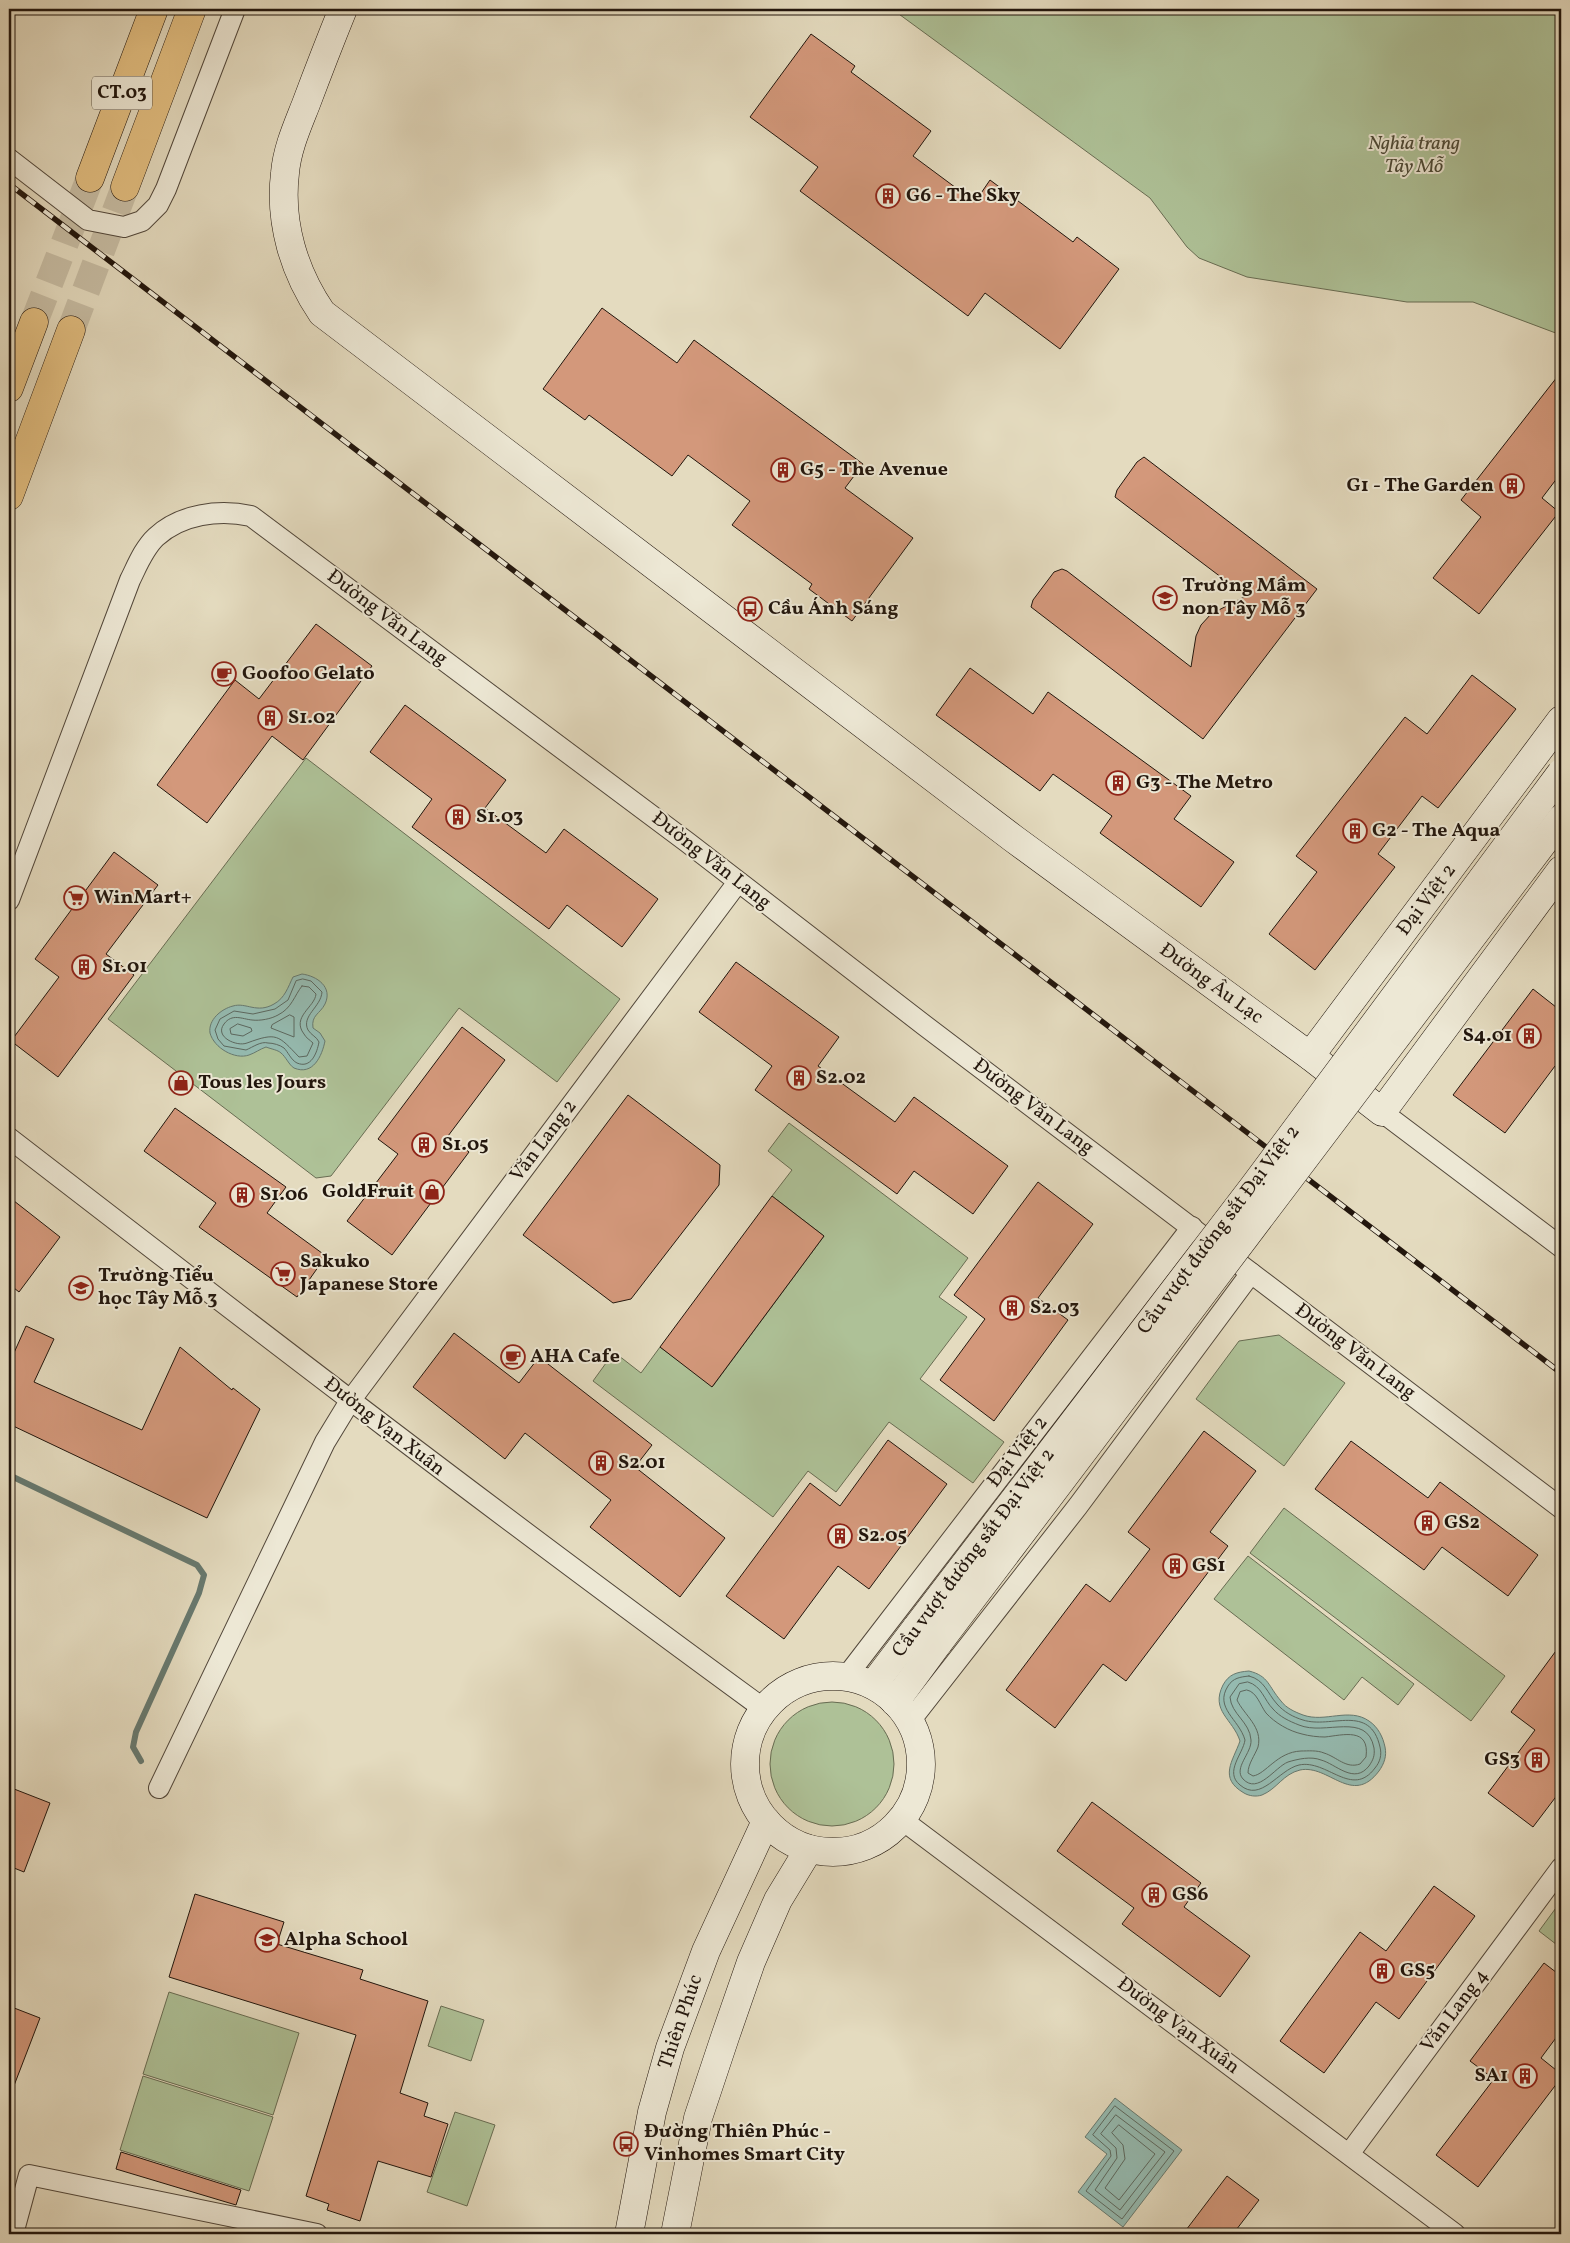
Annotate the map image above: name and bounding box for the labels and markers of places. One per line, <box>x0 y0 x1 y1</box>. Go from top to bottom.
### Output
place label: G6 - The Sky <box>906 182 1020 210</box>
building icon: G6 - The Sky <box>875 183 901 209</box>
place label: G5 - The Avenue <box>800 456 948 484</box>
building icon: G5 - The Avenue <box>770 457 796 483</box>
place label: G1 - The Garden <box>1347 472 1494 500</box>
building icon: G1 - The Garden <box>1499 473 1525 499</box>
place label: Trường Mầm non Tây Mỗ 3 <box>1182 572 1306 623</box>
school or university icon: Trường Mầm non Tây Mỗ 3 <box>1152 585 1178 611</box>
place label: Cầu Ánh Sáng <box>768 595 898 623</box>
bus stop icon: Cầu Ánh Sáng <box>737 596 763 622</box>
place label: Goofoo Gelato <box>242 660 375 688</box>
cafe icon: Goofoo Gelato <box>211 661 237 687</box>
place label: S1.02 <box>288 704 336 732</box>
building icon: S1.02 <box>257 705 283 731</box>
place label: G3 - The Metro <box>1136 769 1273 797</box>
building icon: G3 - The Metro <box>1105 770 1131 796</box>
place label: S1.03 <box>476 803 523 831</box>
building icon: S1.03 <box>445 804 471 830</box>
place label: G2 - The Aqua <box>1372 817 1500 845</box>
building icon: G2 - The Aqua <box>1342 818 1368 844</box>
place label: WinMart+ <box>94 884 192 912</box>
supermarket icon: WinMart+ <box>63 885 89 911</box>
place label: S1.01 <box>102 953 147 981</box>
building icon: S1.01 <box>71 954 97 980</box>
place label: S4.01 <box>1463 1022 1512 1050</box>
building icon: S4.01 <box>1516 1023 1542 1049</box>
place label: S2.02 <box>816 1064 866 1092</box>
building icon: S2.02 <box>786 1065 812 1091</box>
place label: Tous les Jours <box>198 1069 326 1097</box>
shop icon: Tous les Jours <box>168 1070 194 1096</box>
place label: S1.05 <box>442 1131 489 1159</box>
building icon: S1.05 <box>411 1132 437 1158</box>
place label: GoldFruit <box>322 1178 414 1206</box>
shop icon: GoldFruit <box>419 1179 445 1205</box>
place label: S1.06 <box>260 1181 308 1209</box>
building icon: S1.06 <box>229 1182 255 1208</box>
place label: Sakuko Japanese Store <box>299 1248 438 1299</box>
supermarket icon: Sakuko Japanese Store <box>270 1261 296 1287</box>
place label: Trường Tiểu học Tây Mỗ 3 <box>98 1262 217 1313</box>
school or university icon: Trường Tiểu học Tây Mỗ 3 <box>68 1275 94 1301</box>
place label: S2.03 <box>1030 1294 1080 1322</box>
building icon: S2.03 <box>999 1295 1025 1321</box>
place label: AHA Cafe <box>530 1343 620 1371</box>
cafe icon: AHA Cafe <box>500 1344 526 1370</box>
place label: S2.01 <box>618 1449 666 1477</box>
building icon: S2.01 <box>588 1450 614 1476</box>
place label: GS2 <box>1444 1509 1480 1537</box>
building icon: GS2 <box>1414 1510 1440 1536</box>
place label: S2.05 <box>858 1522 907 1550</box>
building icon: S2.05 <box>827 1523 853 1549</box>
place label: GS1 <box>1192 1552 1225 1580</box>
building icon: GS1 <box>1162 1553 1188 1579</box>
place label: GS3 <box>1484 1746 1520 1774</box>
building icon: GS3 <box>1524 1747 1550 1773</box>
place label: GS6 <box>1172 1881 1208 1909</box>
building icon: GS6 <box>1141 1882 1167 1908</box>
place label: Alpha School <box>284 1926 408 1954</box>
school or university icon: Alpha School <box>254 1927 280 1953</box>
place label: GS5 <box>1400 1957 1435 1985</box>
building icon: GS5 <box>1369 1958 1395 1984</box>
place label: SA1 <box>1475 2062 1508 2090</box>
building icon: SA1 <box>1512 2063 1538 2089</box>
place label: Đường Thiên Phúc - Vinhomes Smart City <box>644 2118 845 2169</box>
bus stop icon: Đường Thiên Phúc - Vinhomes Smart City <box>613 2131 639 2157</box>

